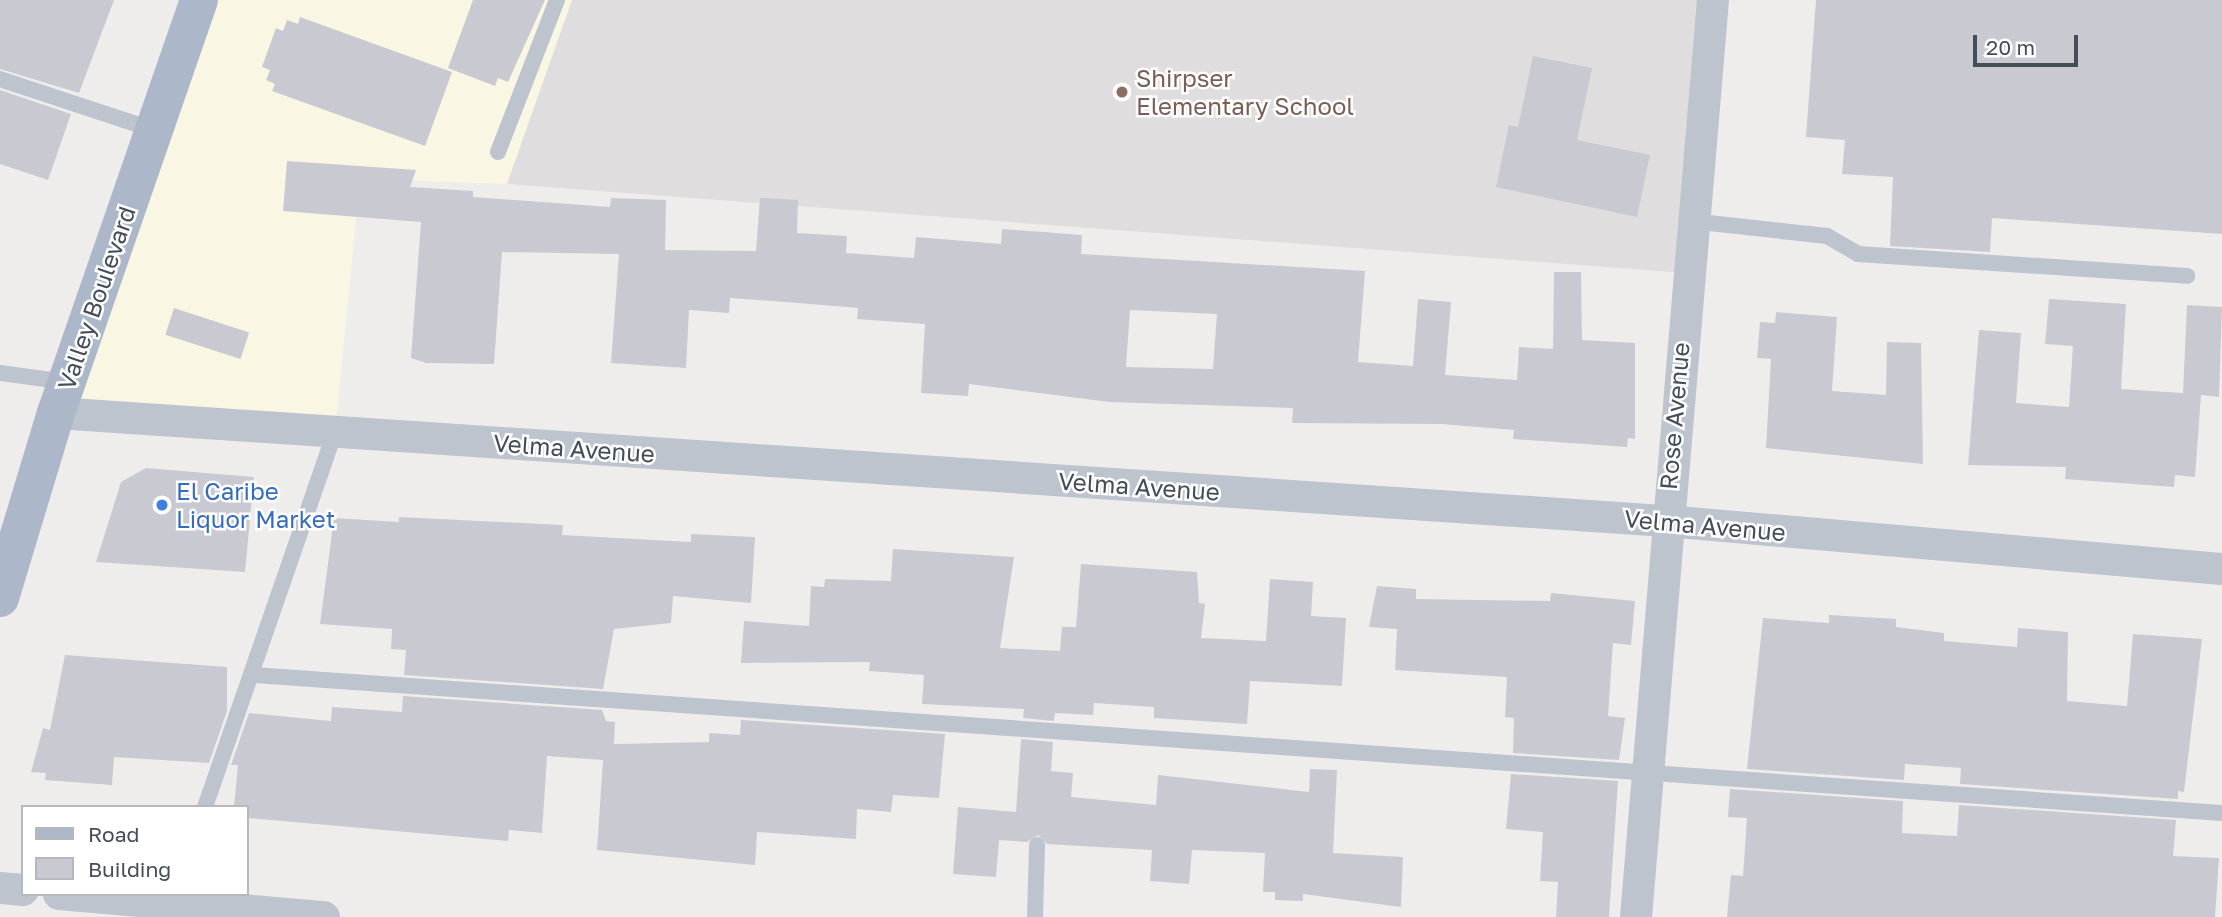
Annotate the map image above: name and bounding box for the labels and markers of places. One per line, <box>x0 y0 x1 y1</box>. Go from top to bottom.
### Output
place label: Shirpser Elementary School <box>1136 64 1354 120</box>
marker: Shirpser Elementary School <box>1114 84 1130 100</box>
place label: El Caribe Liquor Market <box>176 477 335 533</box>
marker: El Caribe Liquor Market <box>154 497 170 513</box>

